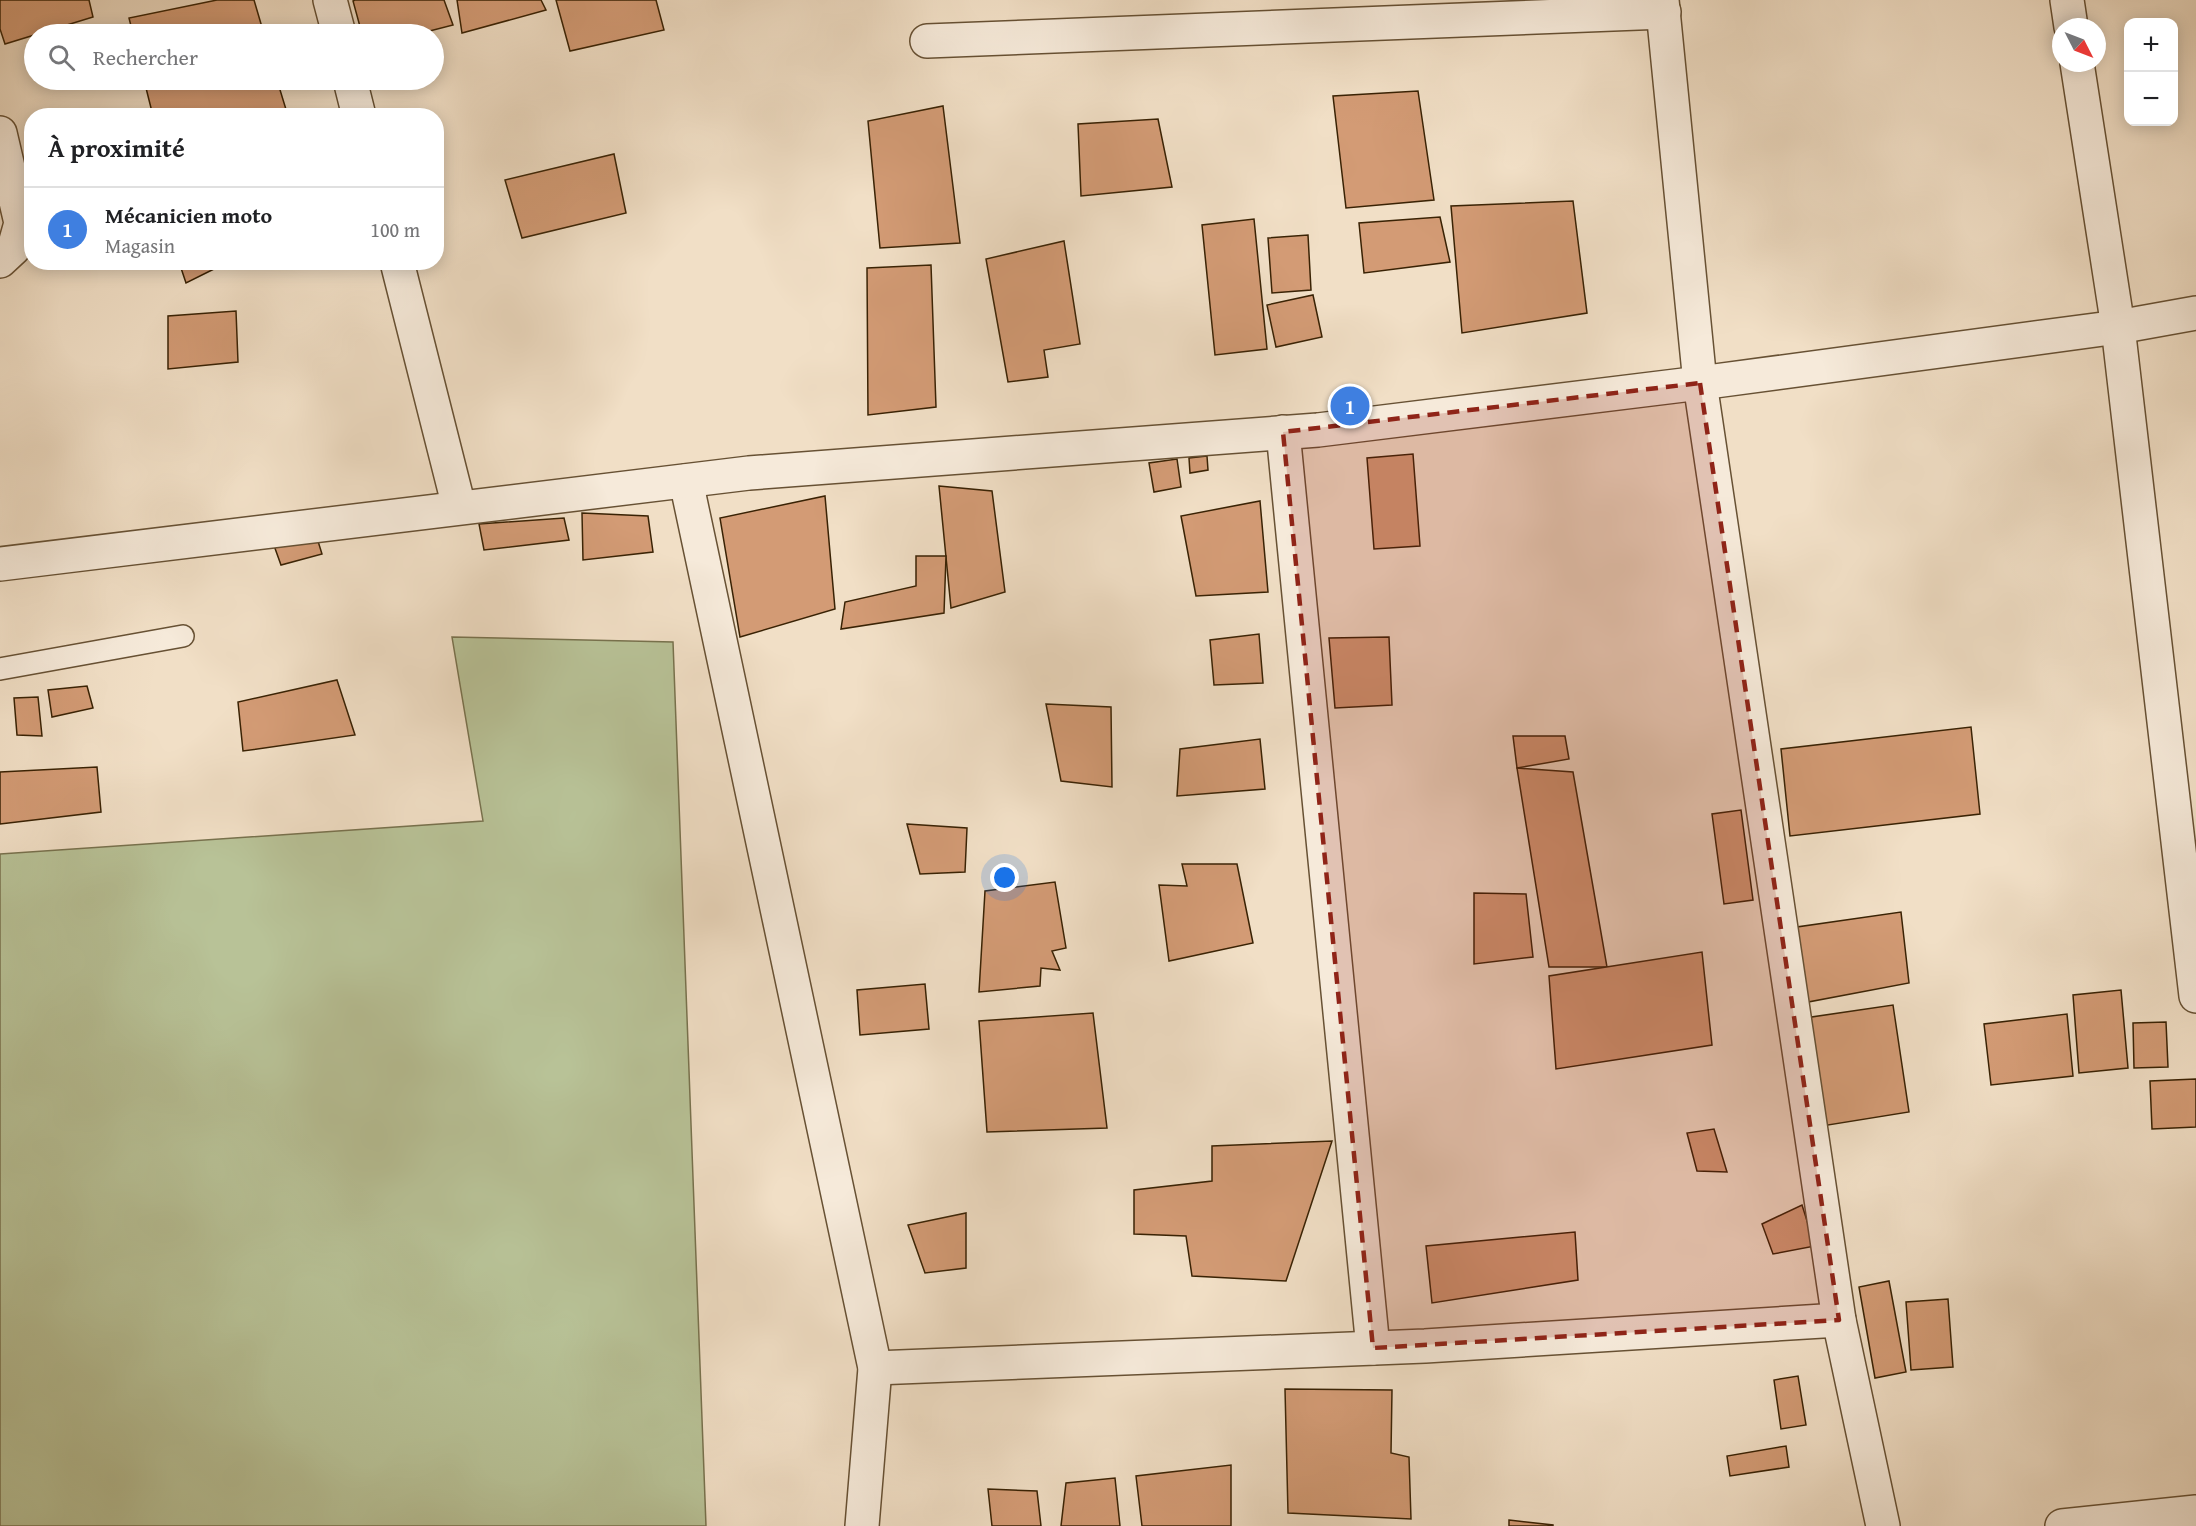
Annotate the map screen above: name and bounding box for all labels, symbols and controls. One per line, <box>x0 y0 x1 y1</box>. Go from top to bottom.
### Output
north arrow <box>2052 18 2106 72</box>
map controls <box>2124 18 2178 126</box>
button: + <box>2124 18 2178 72</box>
search box <box>24 24 444 90</box>
icon: search <box>45 41 78 74</box>
text: Rechercher <box>93 41 198 73</box>
button: − <box>2124 72 2178 126</box>
text: À proximité <box>48 128 185 167</box>
text: Mécanicien moto <box>105 199 272 231</box>
text: 1 <box>62 215 73 244</box>
text: 100 m <box>370 215 420 244</box>
text: Magasin <box>105 231 175 260</box>
pin: 1 <box>1330 384 1370 428</box>
your location <box>990 863 1019 892</box>

